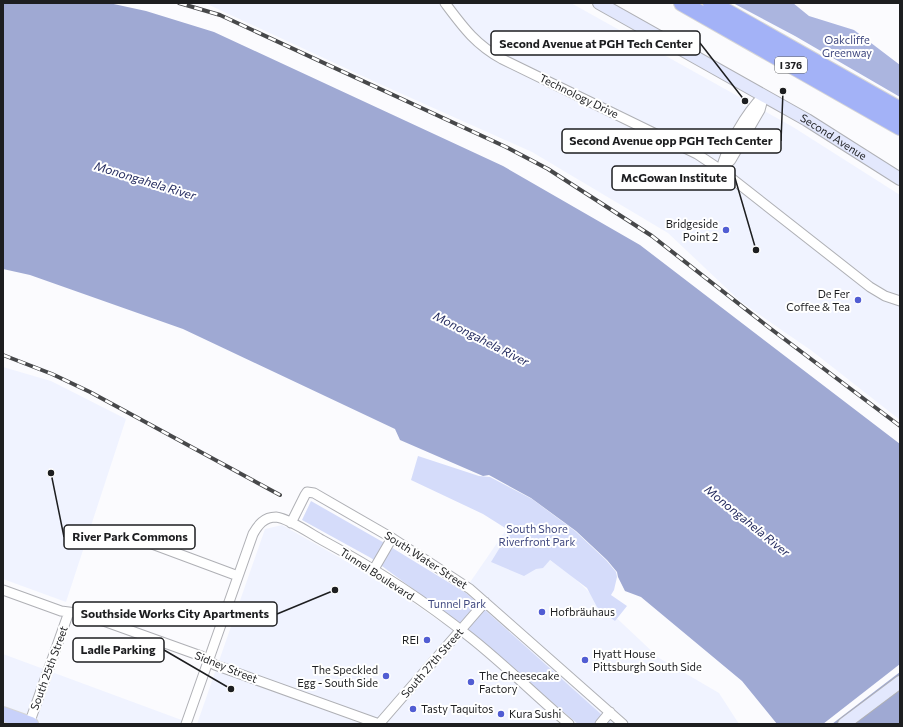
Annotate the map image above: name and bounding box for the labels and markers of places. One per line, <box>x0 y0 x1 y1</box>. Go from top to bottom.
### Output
callout: Second Avenue at PGH Tech Center <box>491 31 700 55</box>
callout: Second Avenue opp PGH Tech Center <box>562 129 781 153</box>
callout: McGowan Institute <box>612 166 735 190</box>
place label: Bridgeside Point 2 <box>666 217 718 243</box>
marker: Bridgeside Point 2 <box>721 225 731 235</box>
place label: De Fer Coffee & Tea <box>786 287 851 313</box>
marker: De Fer Coffee & Tea <box>853 295 863 305</box>
callout: River Park Commons <box>64 525 195 549</box>
callout: Southside Works City Apartments <box>73 602 277 626</box>
place label: Hofbräuhaus <box>550 605 615 618</box>
marker: Hofbräuhaus <box>537 607 547 617</box>
place label: REI <box>402 633 419 646</box>
marker: REI <box>422 635 432 645</box>
callout: Ladle Parking <box>73 638 164 662</box>
place label: Hyatt House Pittsburgh South Side <box>593 647 702 673</box>
marker: Hyatt House Pittsburgh South Side <box>580 655 590 665</box>
place label: The Speckled Egg - South Side <box>297 663 378 689</box>
place label: The Cheesecake Factory <box>479 669 559 695</box>
marker: The Speckled Egg - South Side <box>381 671 391 681</box>
marker: The Cheesecake Factory <box>466 677 476 687</box>
place label: Tasty Taquitos <box>421 702 493 715</box>
marker: Tasty Taquitos <box>408 704 418 714</box>
place label: Kura Sushi <box>509 707 561 720</box>
marker: Kura Sushi <box>496 709 506 719</box>

